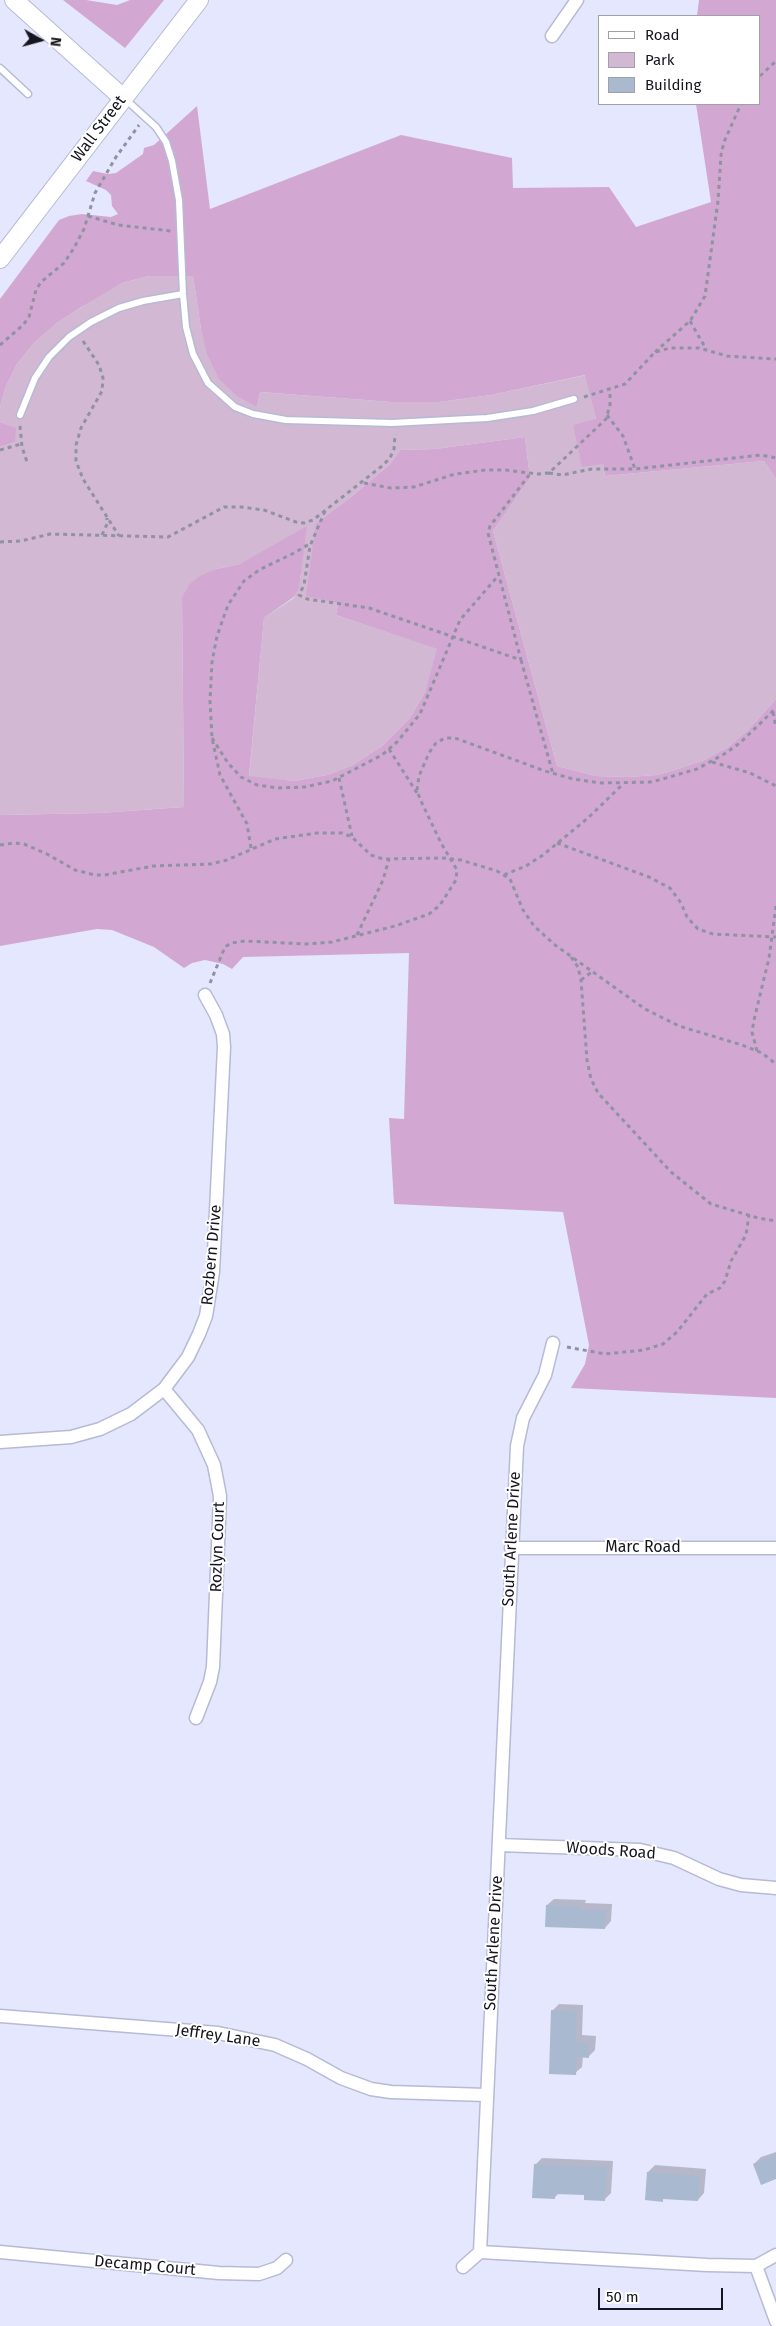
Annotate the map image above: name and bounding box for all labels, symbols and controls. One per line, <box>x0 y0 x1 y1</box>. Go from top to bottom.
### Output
north arrow <box>15 15 65 65</box>
legend <box>598 15 761 105</box>
text: Road <box>645 26 680 44</box>
text: N <box>46 36 64 48</box>
text: Park <box>645 51 675 69</box>
text: Building <box>645 76 701 94</box>
street label: Wall Street <box>68 92 130 166</box>
street label: Rozbern Drive <box>198 1204 226 1306</box>
street label: South Arlene Drive <box>499 1471 525 1607</box>
street label: Rozlyn Court <box>207 1501 229 1593</box>
street label: Marc Road <box>605 1538 681 1558</box>
street label: Woods Road <box>565 1838 657 1864</box>
street label: South Arlene Drive <box>481 1875 507 2011</box>
street label: Jeffrey Lane <box>174 2021 262 2051</box>
street label: Decamp Court <box>93 2252 197 2280</box>
scale bar <box>601 2278 726 2310</box>
text: 50 m <box>606 2288 639 2306</box>

